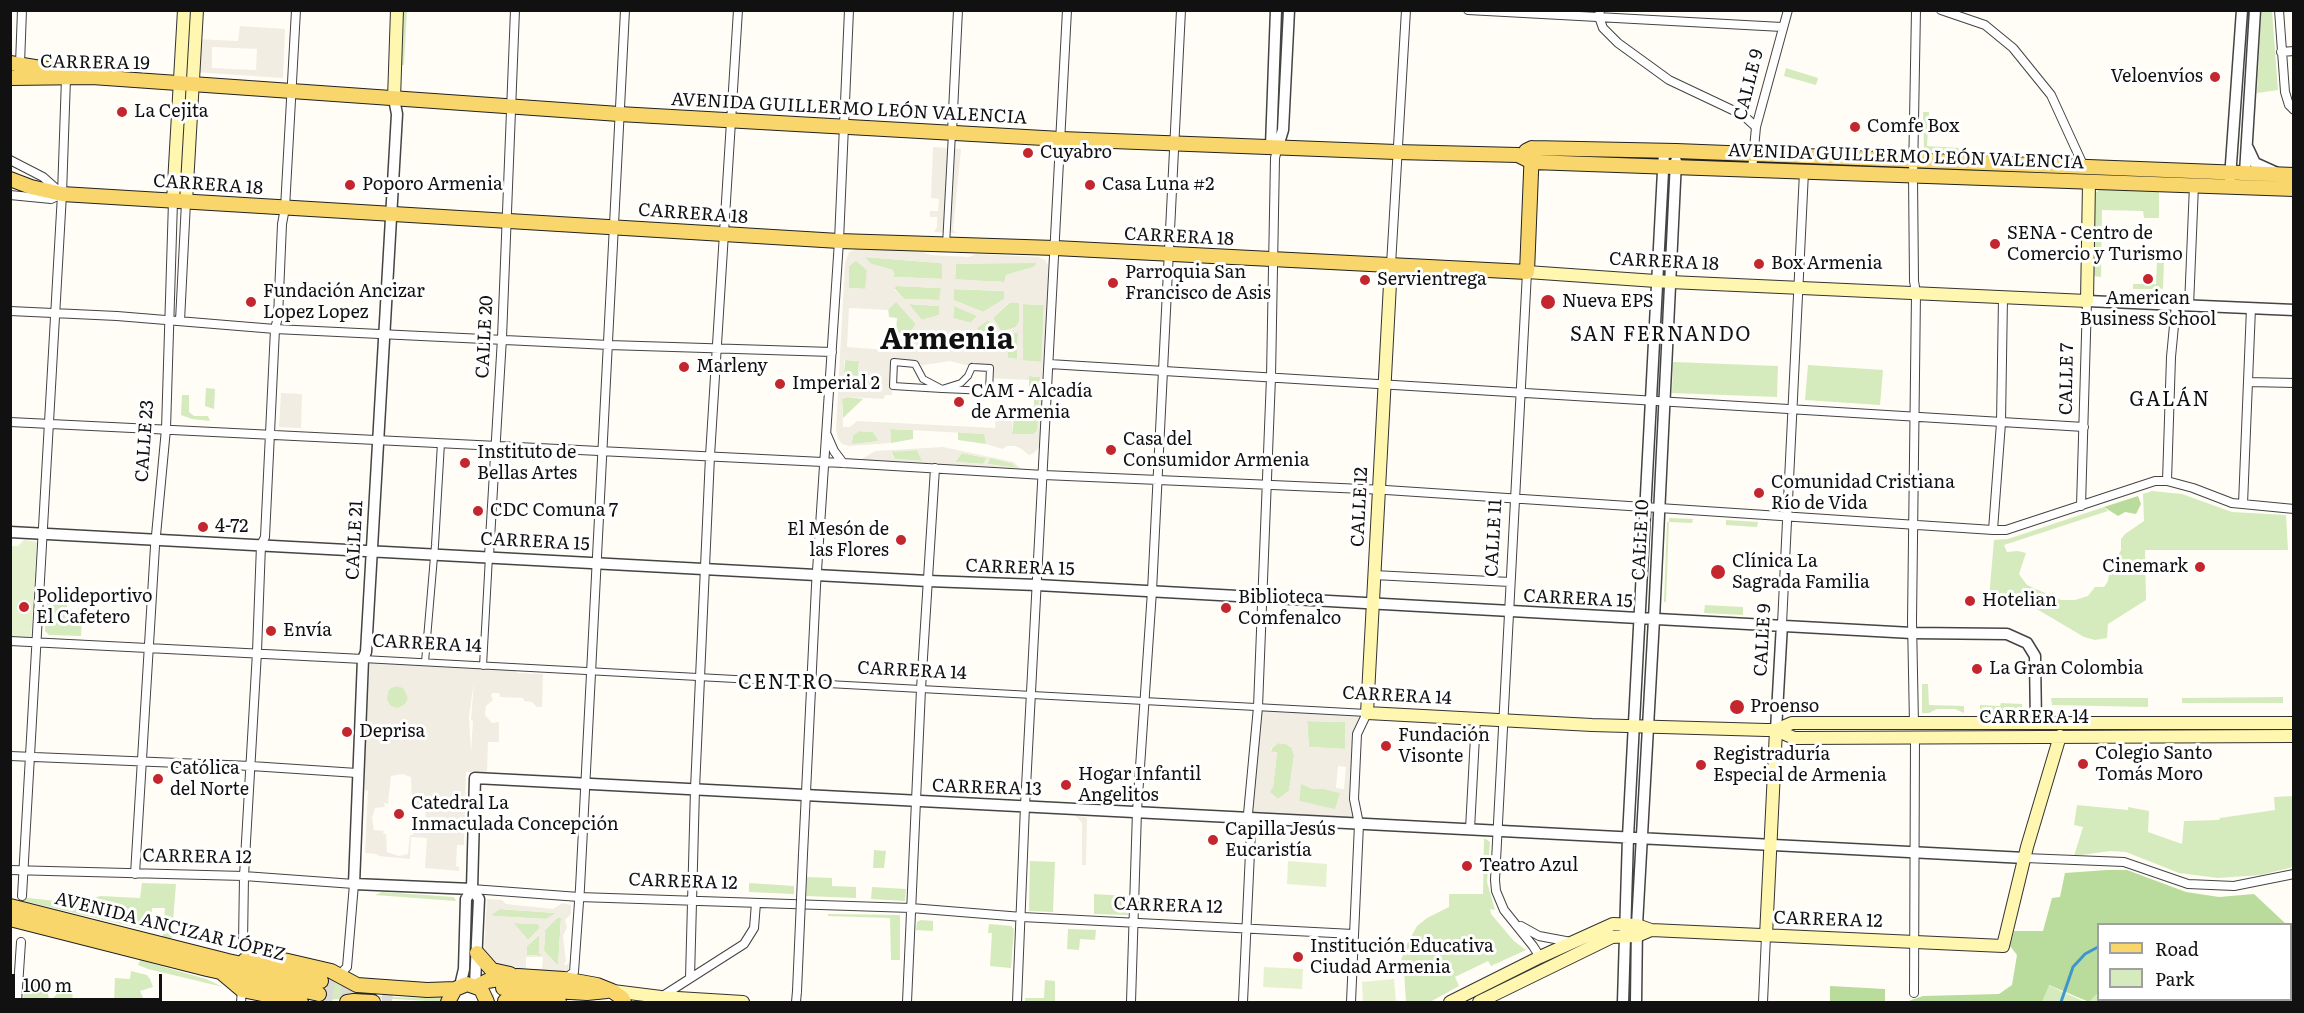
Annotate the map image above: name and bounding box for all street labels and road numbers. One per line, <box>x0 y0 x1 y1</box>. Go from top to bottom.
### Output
street label: CALLE 9 <box>1730 47 1768 123</box>
street label: CARRERA 19 <box>40 51 150 75</box>
street label: AVENIDA GUILLERMO LEÓN VALENCIA <box>670 89 1028 129</box>
street label: AVENIDA GUILLERMO LEÓN VALENCIA <box>1727 140 2085 174</box>
street label: CARRERA 18 <box>152 170 264 200</box>
street label: CARRERA 18 <box>637 199 749 229</box>
street label: CARRERA 18 <box>1123 223 1235 251</box>
street label: CARRERA 18 <box>1608 248 1720 276</box>
street label: CALLE 20 <box>472 295 498 379</box>
street label: CALLE 7 <box>2056 343 2078 415</box>
street label: CALLE 23 <box>131 399 159 483</box>
street label: CALLE 12 <box>1347 467 1373 547</box>
street label: CALLE 11 <box>1481 498 1507 578</box>
street label: CALLE 10 <box>1628 499 1654 581</box>
street label: CALLE 21 <box>342 500 368 580</box>
street label: CARRERA 15 <box>480 528 590 556</box>
street label: CARRERA 15 <box>965 555 1075 581</box>
street label: CARRERA 15 <box>1523 585 1633 613</box>
street label: CALLE 9 <box>1750 603 1776 677</box>
street label: CARRERA 14 <box>372 630 482 658</box>
street label: CARRERA 14 <box>857 657 967 685</box>
street label: CARRERA 14 <box>1342 682 1452 710</box>
street label: CARRERA 14 <box>1979 707 2089 729</box>
street label: CARRERA 13 <box>932 775 1042 801</box>
street label: CARRERA 12 <box>142 845 252 869</box>
street label: CARRERA 12 <box>628 869 738 895</box>
street label: AVENIDA ANCIZAR LÓPEZ <box>52 888 288 966</box>
street label: CARRERA 12 <box>1113 893 1223 919</box>
street label: CARRERA 12 <box>1773 907 1883 933</box>

